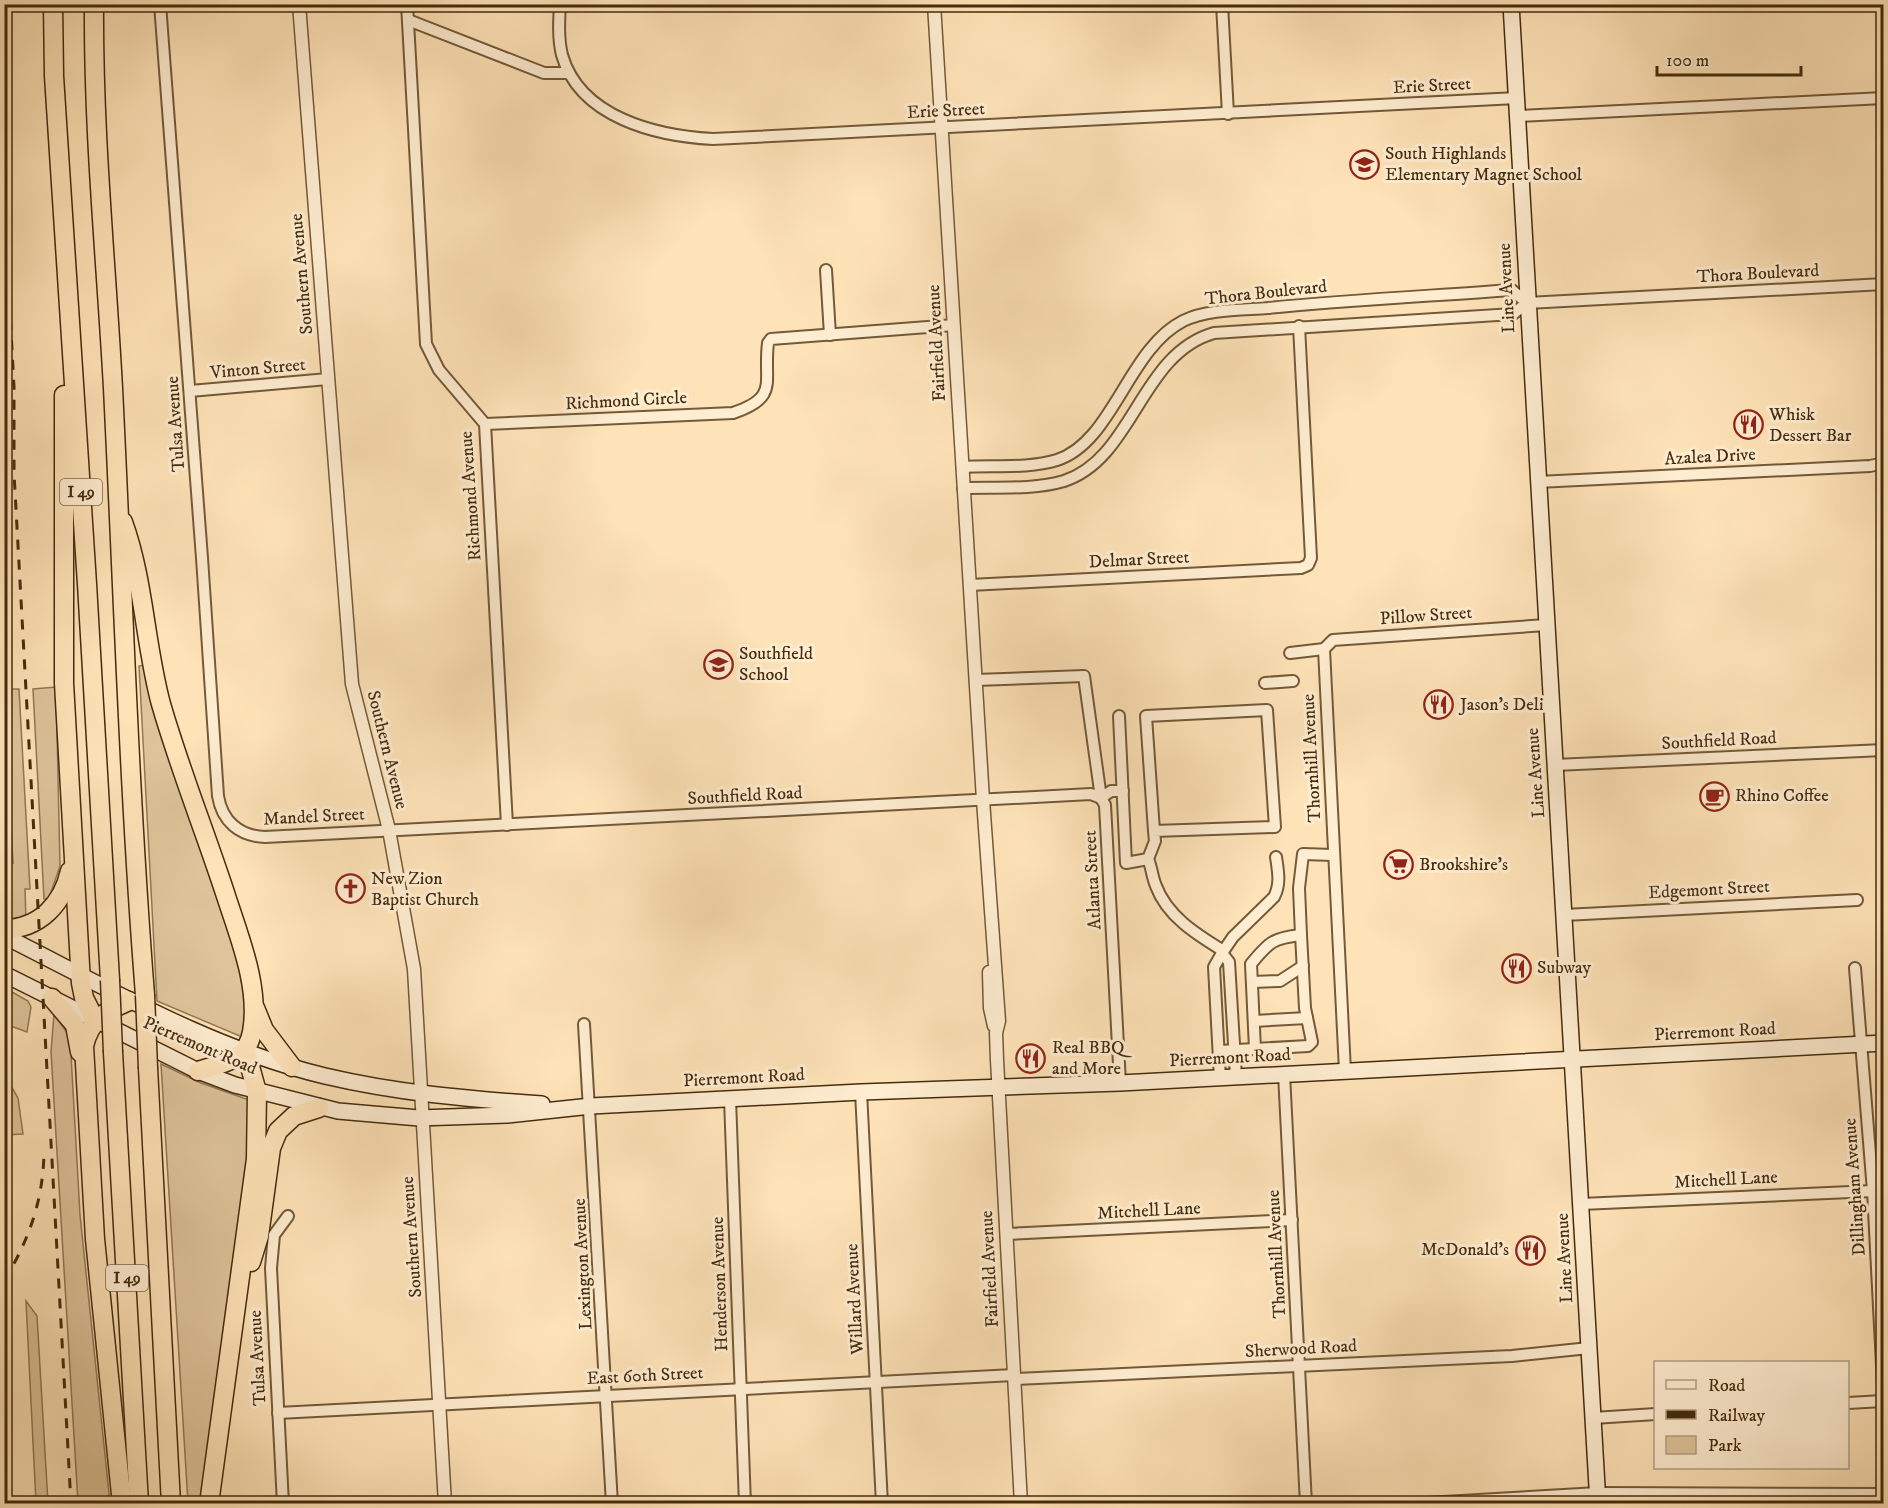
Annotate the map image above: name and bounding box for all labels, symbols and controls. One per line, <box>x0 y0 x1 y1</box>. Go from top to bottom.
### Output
scale bar <box>1657 39 1801 77</box>
text: 100 m <box>1666 50 1709 72</box>
street label: Erie Street <box>1392 73 1472 99</box>
street label: Erie Street <box>906 98 986 124</box>
place label: South Highlands Elementary Magnet School <box>1385 143 1583 186</box>
school or university icon: South Highlands Elementary Magnet School <box>1348 148 1380 180</box>
street label: Southern Avenue <box>286 213 318 335</box>
street label: Line Avenue <box>1494 242 1520 334</box>
street label: Thora Boulevard <box>1696 260 1820 288</box>
street label: Thora Boulevard <box>1204 276 1328 310</box>
street label: Fairfield Avenue <box>923 284 951 402</box>
street label: Vinton Street <box>208 354 307 384</box>
street label: Tulsa Avenue <box>162 375 190 473</box>
street label: Richmond Circle <box>565 387 687 415</box>
place label: Whisk Dessert Bar <box>1768 404 1852 447</box>
restaurant icon: Whisk Dessert Bar <box>1732 409 1764 441</box>
street label: Richmond Avenue <box>455 430 487 562</box>
street label: Azalea Drive <box>1664 444 1756 470</box>
road number: I 49 <box>60 479 102 505</box>
street label: Delmar Street <box>1088 546 1190 574</box>
street label: Pillow Street <box>1379 602 1473 630</box>
place label: Southfield School <box>739 643 813 686</box>
school or university icon: Southfield School <box>702 648 734 680</box>
street label: Southern Avenue <box>362 688 412 812</box>
restaurant icon: Jason's Deli <box>1423 689 1455 721</box>
street label: Thornhill Avenue <box>1298 693 1326 823</box>
place label: Jason's Deli <box>1458 694 1544 716</box>
street label: Line Avenue <box>1522 727 1550 819</box>
street label: Southfield Road <box>1661 727 1777 755</box>
cafe icon: Rhino Coffee <box>1698 780 1730 812</box>
street label: Southfield Road <box>687 782 803 810</box>
place label: Rhino Coffee <box>1735 785 1829 807</box>
street label: Mandel Street <box>263 803 366 831</box>
street label: Atlanta Street <box>1079 830 1107 930</box>
supermarket icon: Brookshire's <box>1382 849 1414 881</box>
place label: Brookshire's <box>1419 854 1508 876</box>
place label: New Zion Baptist Church <box>371 868 479 911</box>
church icon: New Zion Baptist Church <box>334 873 366 905</box>
street label: Edgemont Street <box>1648 876 1771 904</box>
restaurant icon: Subway <box>1500 952 1532 984</box>
place label: Subway <box>1537 957 1592 979</box>
street label: Pierremont Road <box>140 1012 260 1080</box>
street label: Pierremont Road <box>1654 1018 1776 1046</box>
place label: Real BBQ and More <box>1052 1037 1133 1080</box>
restaurant icon: Real BBQ and More <box>1015 1042 1047 1074</box>
street label: Pierremont Road <box>1169 1044 1291 1072</box>
street label: Pierremont Road <box>683 1064 805 1092</box>
street label: Dillingham Avenue <box>1839 1117 1871 1257</box>
street label: Mitchell Lane <box>1674 1166 1778 1194</box>
street label: Southern Avenue <box>397 1176 427 1298</box>
street label: Thornhill Avenue <box>1263 1189 1291 1319</box>
street label: Mitchell Lane <box>1097 1197 1201 1225</box>
street label: Lexington Avenue <box>569 1198 597 1330</box>
street label: Fairfield Avenue <box>976 1210 1004 1328</box>
street label: Line Avenue <box>1552 1212 1578 1304</box>
street label: Henderson Avenue <box>707 1216 733 1352</box>
restaurant icon: McDonald's <box>1514 1234 1546 1266</box>
place label: McDonald's <box>1421 1239 1509 1261</box>
street label: Willard Avenue <box>841 1243 869 1356</box>
road number: I 49 <box>106 1265 148 1291</box>
street label: Tulsa Avenue <box>245 1310 271 1406</box>
street label: Sherwood Road <box>1244 1335 1358 1363</box>
legend <box>1654 1361 1849 1469</box>
street label: East 60th Street <box>586 1362 704 1390</box>
text: Road <box>1708 1375 1745 1397</box>
text: Railway <box>1708 1405 1766 1427</box>
text: Park <box>1708 1435 1742 1457</box>

